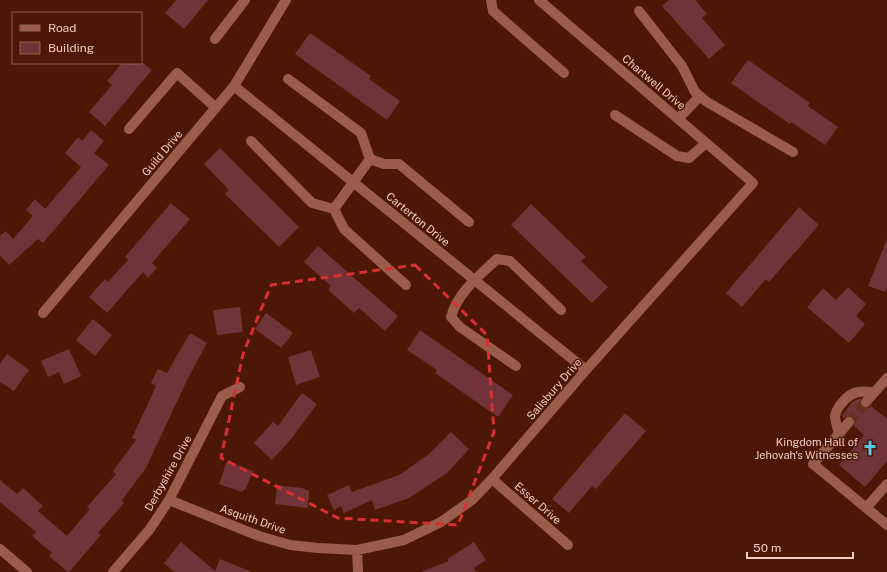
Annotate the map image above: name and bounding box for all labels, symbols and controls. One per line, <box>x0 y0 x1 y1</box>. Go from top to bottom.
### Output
legend <box>12 12 142 64</box>
text: Road <box>48 21 76 35</box>
text: Building <box>48 41 94 55</box>
street label: Chartwell Drive <box>620 52 688 112</box>
street label: Guild Drive <box>139 128 185 178</box>
street label: Carterton Drive <box>384 190 452 248</box>
street label: Salisbury Drive <box>524 356 584 422</box>
street label: Derbyshire Drive <box>142 433 194 513</box>
place label: Kingdom Hall of Jehovah's Witnesses <box>755 436 859 461</box>
church icon: Kingdom Hall of Jehovah's Witnesses <box>861 439 879 457</box>
street label: Esser Drive <box>512 480 564 526</box>
street label: Asquith Drive <box>219 502 287 536</box>
scale bar <box>747 534 853 560</box>
text: 50 m <box>753 541 781 555</box>

